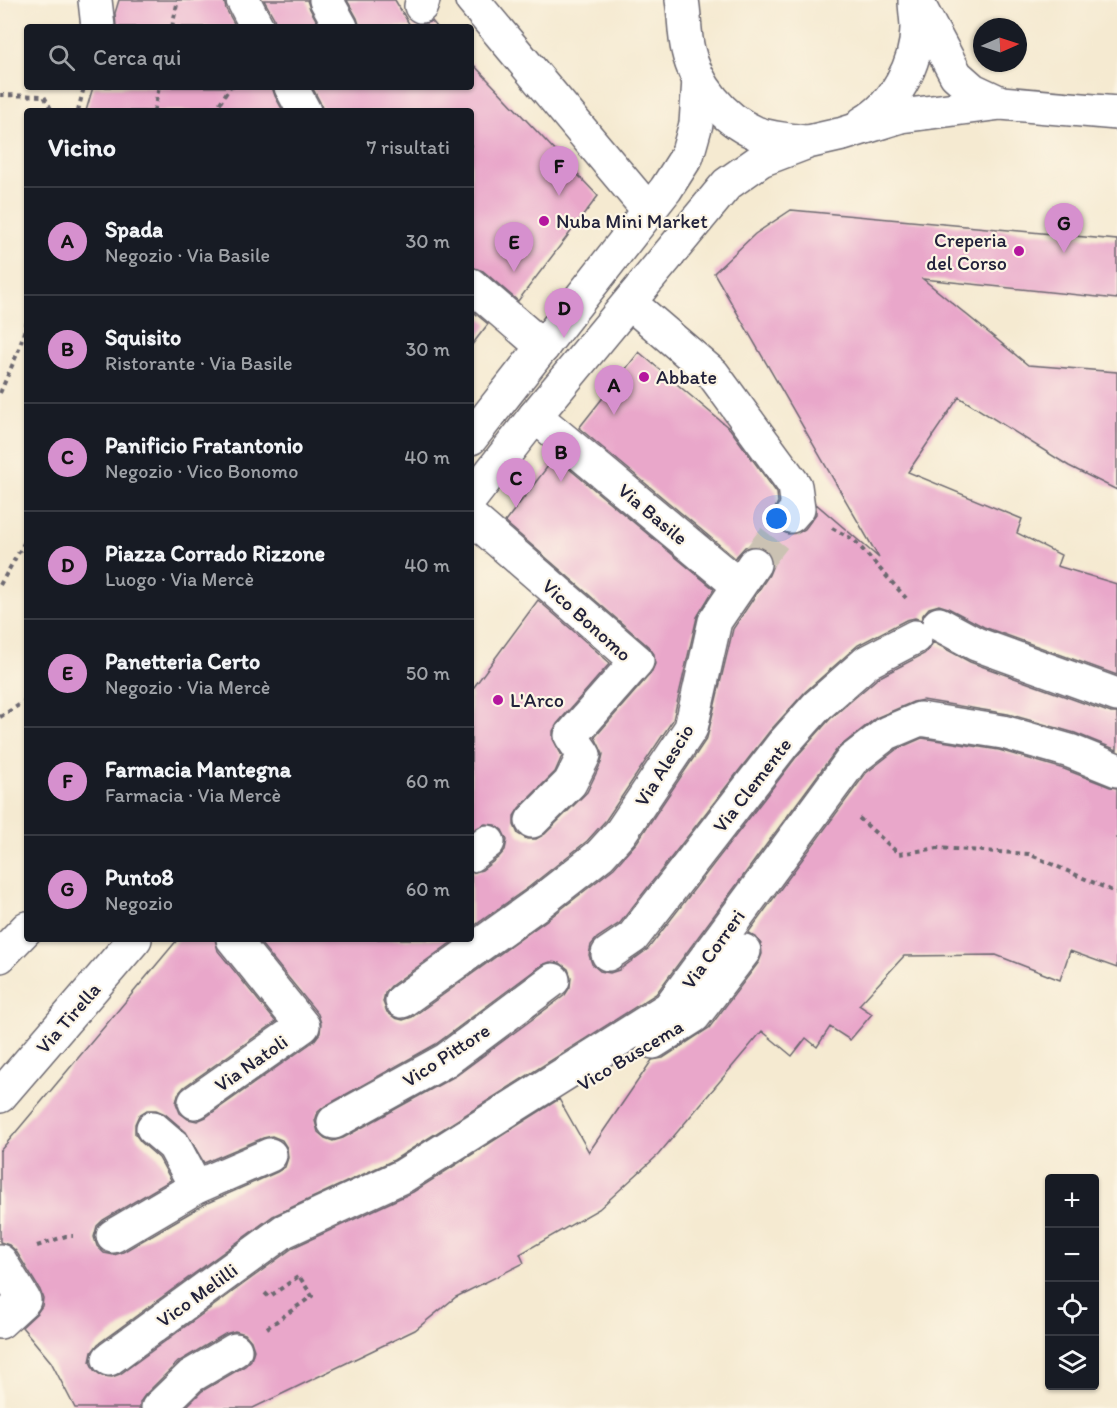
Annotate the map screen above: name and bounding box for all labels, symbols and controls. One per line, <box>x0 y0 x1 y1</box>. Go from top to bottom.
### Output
north arrow <box>973 18 1027 72</box>
search box <box>24 24 474 90</box>
icon: search <box>45 41 78 74</box>
text: Cerca qui <box>93 44 181 71</box>
text: Vicino <box>48 131 116 163</box>
text: 7 risultati <box>367 135 450 159</box>
pin: F <box>540 146 578 196</box>
pin: G <box>1044 204 1084 253</box>
place label: Nuba Mini Market <box>556 209 708 233</box>
marker: Nuba Mini Market <box>537 214 551 228</box>
text: Spada <box>105 216 163 243</box>
pin: E <box>494 222 534 272</box>
place label: Creperia del Corso <box>926 228 1008 275</box>
text: A <box>61 229 74 253</box>
text: 30 m <box>405 229 450 253</box>
text: Negozio · Via Basile <box>105 243 270 267</box>
marker: Creperia del Corso <box>1012 244 1026 258</box>
pin: D <box>544 288 584 338</box>
text: Squisito <box>105 324 181 351</box>
text: B <box>61 337 74 361</box>
text: 30 m <box>405 337 450 361</box>
text: Ristorante · Via Basile <box>105 351 293 375</box>
place label: Abbate <box>656 365 717 389</box>
pin: A <box>594 366 634 415</box>
marker: Abbate <box>637 370 651 384</box>
text: Panificio Fratantonio <box>105 432 303 459</box>
pin: B <box>542 432 580 482</box>
text: C <box>61 445 74 469</box>
text: 40 m <box>404 445 450 469</box>
pin: C <box>496 458 536 508</box>
text: Negozio · Vico Bonomo <box>105 459 298 483</box>
street label: Via Basile <box>613 478 693 550</box>
your location <box>762 504 791 533</box>
text: Piazza Corrado Rizzone <box>105 540 325 567</box>
text: D <box>61 553 74 577</box>
text: 40 m <box>404 553 450 577</box>
text: Luogo · Via Mercè <box>105 567 254 591</box>
street label: Vico Bonomo <box>537 574 637 666</box>
text: Panetteria Certo <box>105 648 260 675</box>
text: E <box>62 661 73 685</box>
text: 50 m <box>406 661 450 685</box>
text: Negozio · Via Mercè <box>105 675 270 699</box>
place label: L'Arco <box>510 688 564 712</box>
marker: L'Arco <box>491 693 505 707</box>
street label: Via Alescio <box>629 719 699 811</box>
street label: Via Clemente <box>708 733 796 837</box>
text: Farmacia Mantegna <box>105 756 291 783</box>
text: F <box>62 769 73 793</box>
text: 60 m <box>406 769 450 793</box>
text: Farmacia · Via Mercè <box>105 783 281 807</box>
text: Punto8 <box>105 864 174 891</box>
text: G <box>61 877 74 901</box>
text: 60 m <box>406 877 450 901</box>
text: Negozio <box>105 891 173 915</box>
street label: Via Correri <box>676 905 750 993</box>
street label: Via Tirella <box>31 977 105 1058</box>
street label: Vico Buscema <box>573 1014 687 1096</box>
street label: Vico Pittore <box>398 1018 494 1092</box>
street label: Via Natoli <box>210 1029 292 1097</box>
map controls <box>1045 1174 1099 1390</box>
button: + <box>1045 1174 1099 1228</box>
button: − <box>1045 1228 1099 1282</box>
street label: Vico Melilli <box>152 1258 242 1332</box>
button: locate <box>1045 1282 1099 1336</box>
button: layers <box>1045 1336 1099 1390</box>

